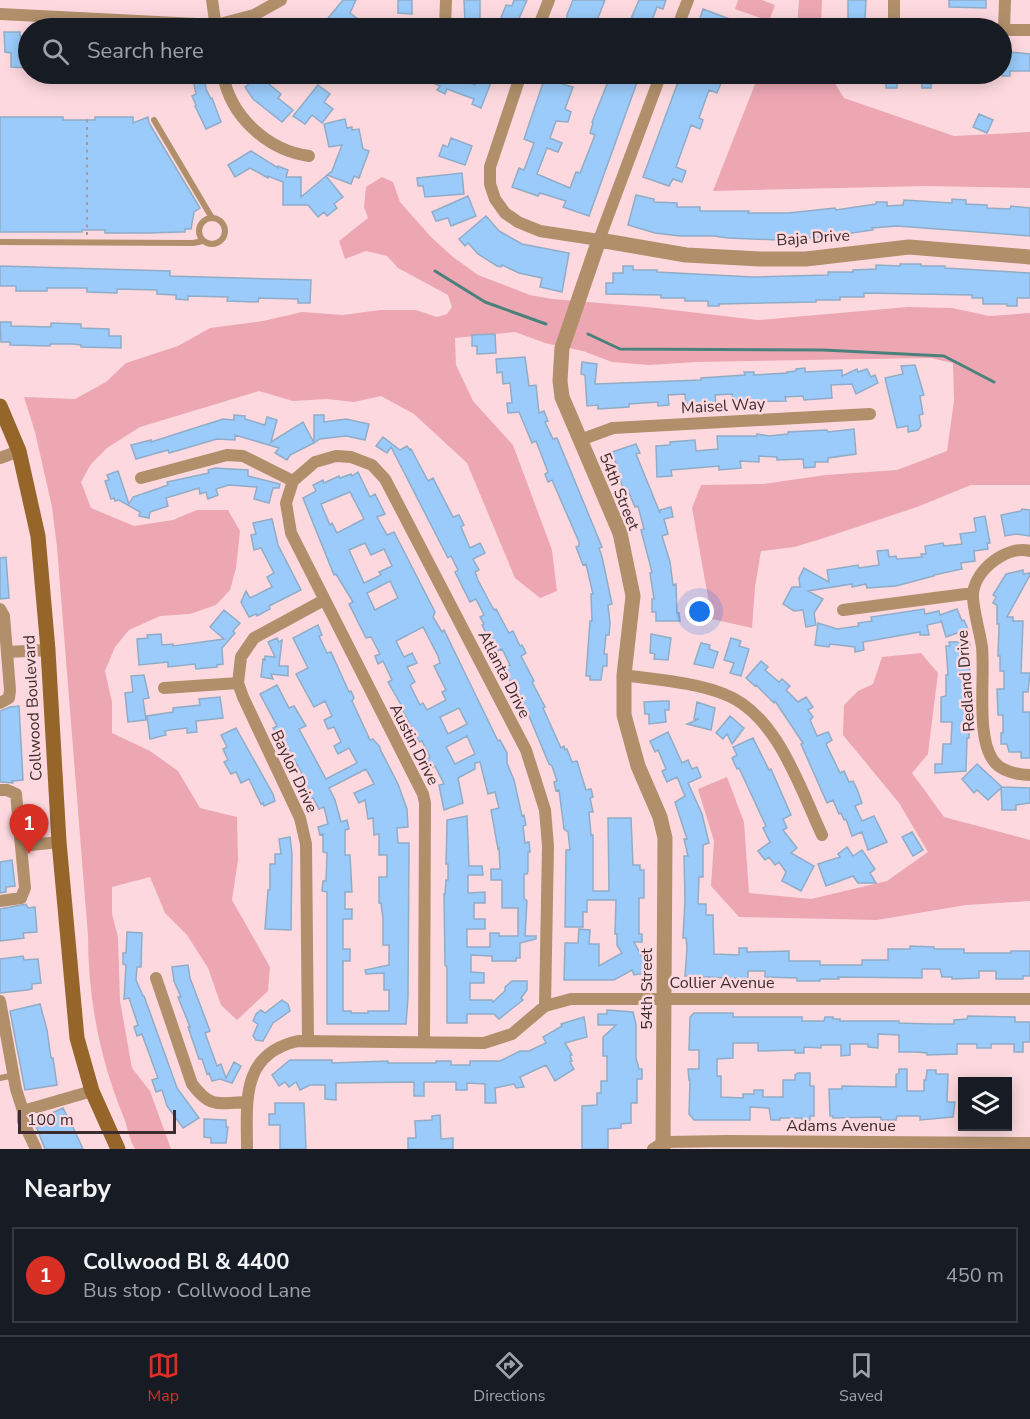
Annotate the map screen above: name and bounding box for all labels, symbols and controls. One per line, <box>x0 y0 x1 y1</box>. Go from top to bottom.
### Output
search box <box>18 18 1012 84</box>
icon: search <box>39 35 72 68</box>
text: Search here <box>87 36 204 66</box>
street label: Baja Drive <box>776 224 851 252</box>
street label: Maisel Way <box>680 393 766 419</box>
street label: 54th Street <box>594 449 645 534</box>
your location <box>685 597 714 626</box>
street label: Atlanta Drive <box>473 627 536 722</box>
street label: Redland Drive <box>951 629 981 733</box>
street label: Collwood Boulevard <box>18 634 48 782</box>
street label: Austin Drive <box>384 700 444 789</box>
street label: Baylor Drive <box>265 727 323 816</box>
pin: 1 <box>9 804 48 854</box>
street label: 54th Street <box>636 948 658 1030</box>
street label: Collier Avenue <box>669 972 775 994</box>
map controls <box>958 1077 1012 1131</box>
button: layers <box>958 1077 1012 1131</box>
scale bar <box>18 1107 176 1134</box>
text: 100 m <box>27 1109 74 1131</box>
street label: Adams Avenue <box>786 1115 896 1137</box>
text: Nearby <box>24 1171 111 1206</box>
text: Collwood Bl & 4400 <box>83 1247 289 1277</box>
text: 1 <box>40 1262 52 1289</box>
text: 450 m <box>946 1262 1004 1289</box>
text: Bus stop · Collwood Lane <box>83 1277 311 1304</box>
tab: Map <box>147 1349 180 1407</box>
tab: Directions <box>473 1349 545 1407</box>
tab: Saved <box>839 1349 883 1407</box>

